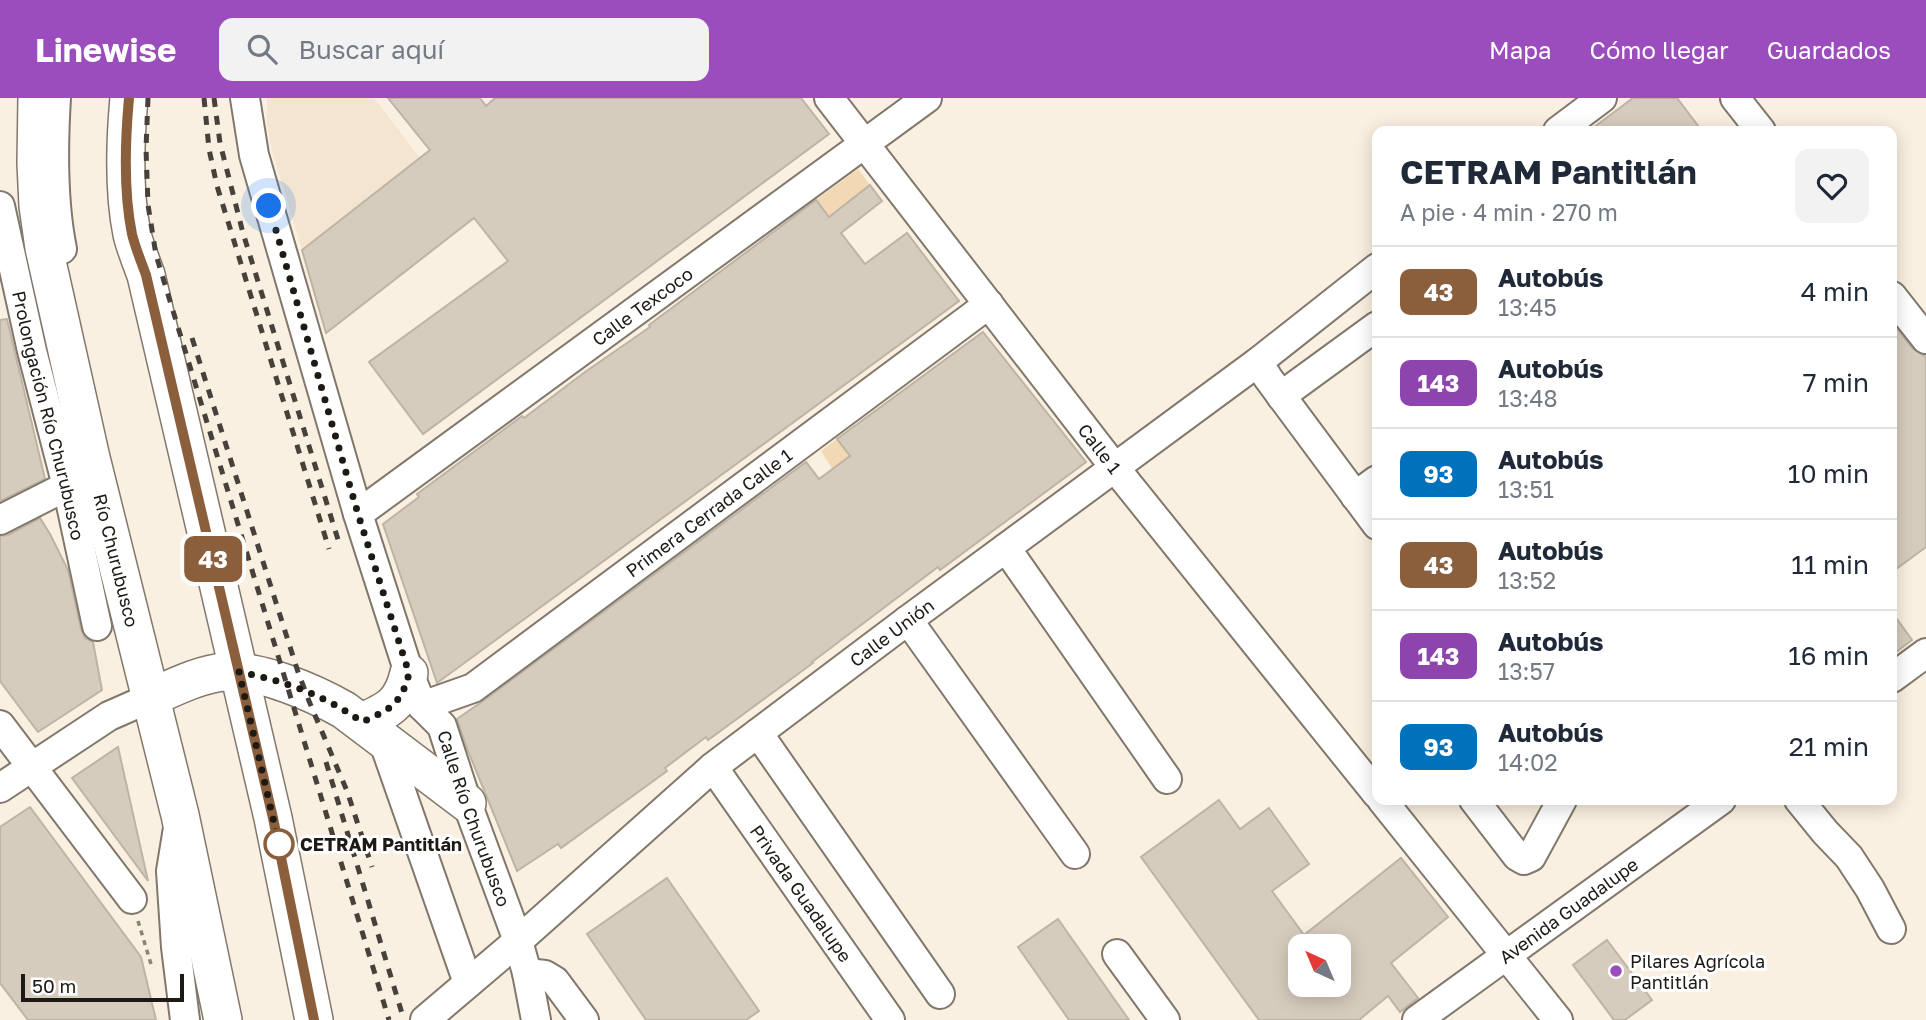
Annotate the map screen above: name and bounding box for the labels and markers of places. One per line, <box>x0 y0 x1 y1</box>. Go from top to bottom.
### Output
marker: CETRAM Pantitlán <box>264 829 294 859</box>
place label: CETRAM Pantitlán <box>300 833 462 855</box>
place label: Pilares Agrícola Pantitlán <box>1630 950 1765 993</box>
marker: Pilares Agrícola Pantitlán <box>1608 963 1624 979</box>

